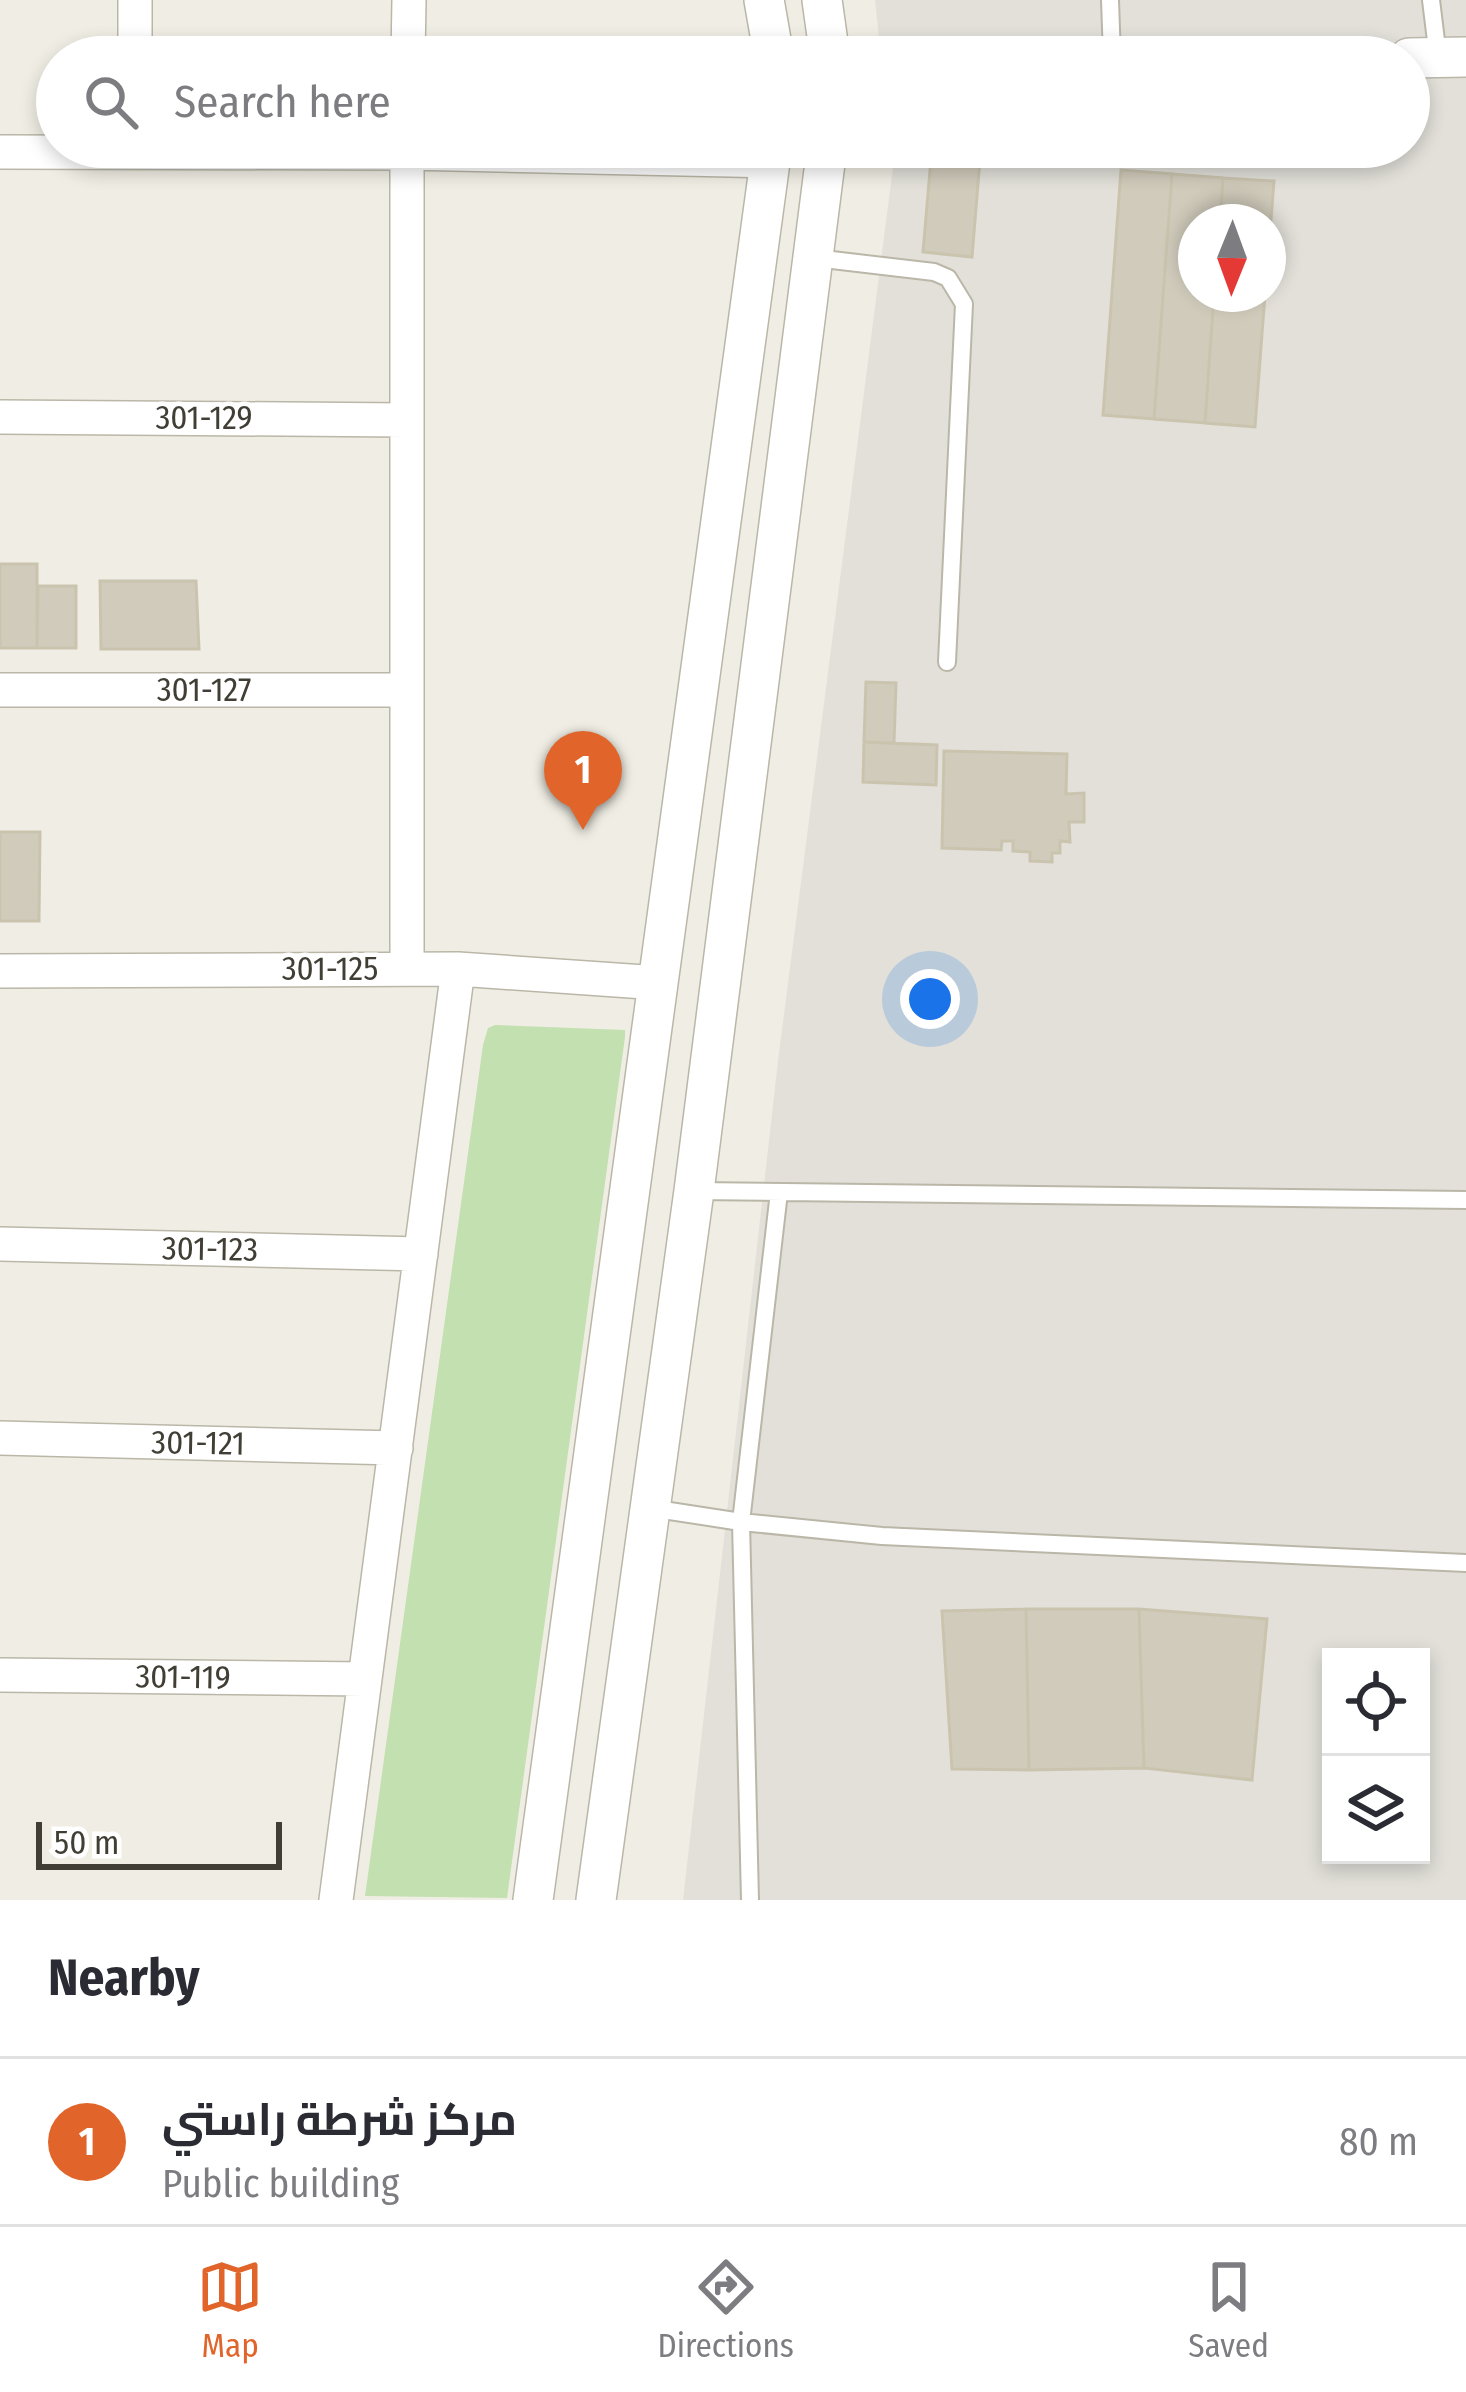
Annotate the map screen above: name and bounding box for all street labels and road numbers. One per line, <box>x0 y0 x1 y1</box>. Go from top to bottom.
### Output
street label: 301-129 <box>155 398 253 438</box>
street label: 301-127 <box>157 670 251 710</box>
street label: 301-125 <box>282 949 378 989</box>
street label: 301-123 <box>162 1228 258 1270</box>
street label: 301-121 <box>151 1422 245 1464</box>
street label: 301-119 <box>135 1656 231 1698</box>

